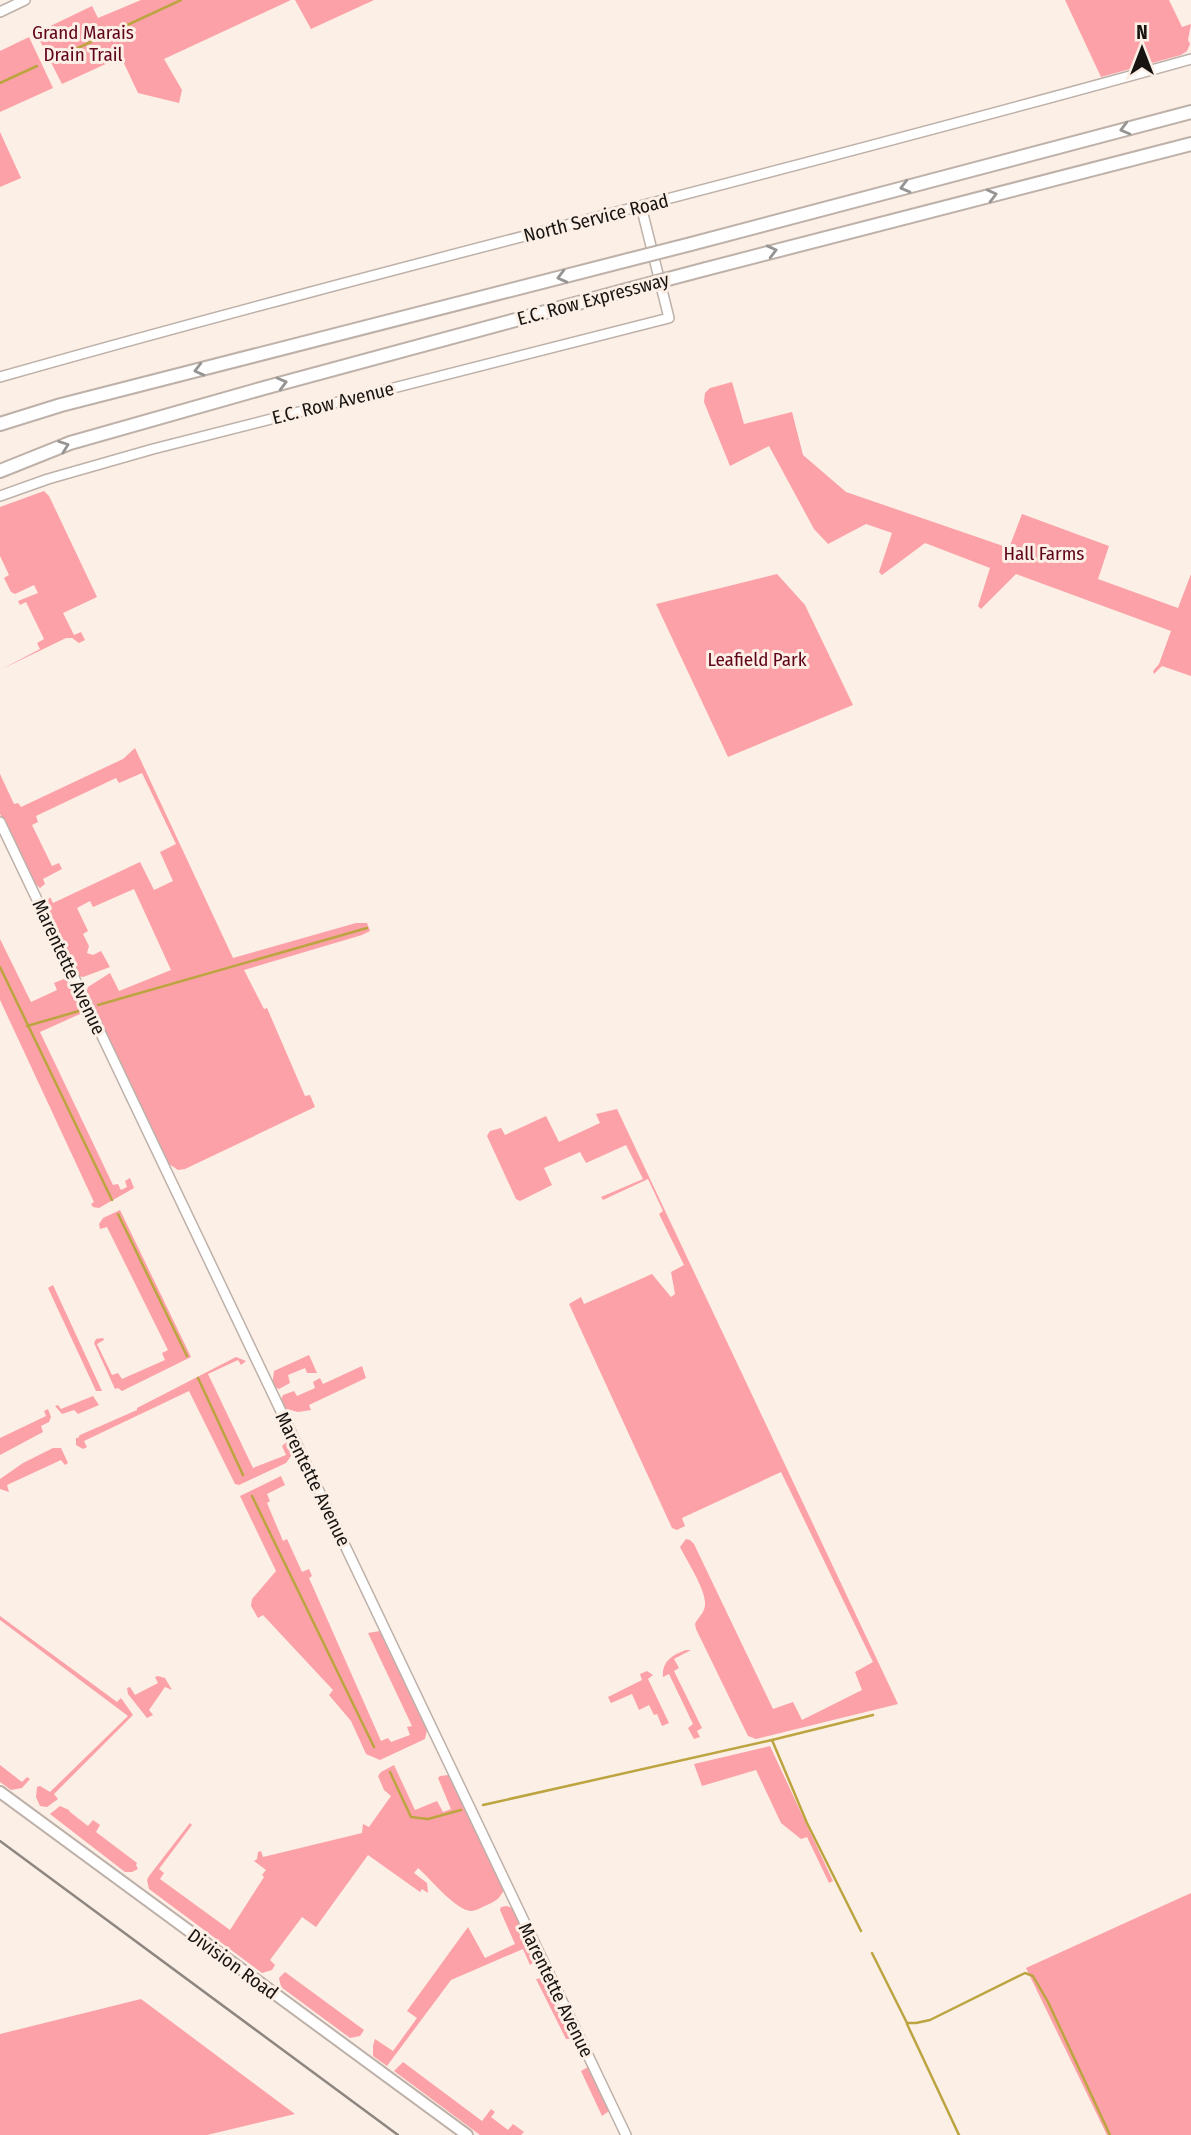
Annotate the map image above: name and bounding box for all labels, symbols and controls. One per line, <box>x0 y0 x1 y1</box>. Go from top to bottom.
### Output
north arrow <box>1107 14 1177 84</box>
park label: Grand Marais Drain Trail <box>32 21 134 66</box>
text: N <box>1136 21 1148 44</box>
one-way arrow <box>1119 121 1131 135</box>
one-way arrow <box>899 179 911 193</box>
street label: North Service Road <box>521 189 671 247</box>
one-way arrow <box>986 189 998 203</box>
one-way arrow <box>766 245 778 259</box>
street label: E.C. Row Expressway <box>515 268 672 330</box>
one-way arrow <box>556 269 568 283</box>
one-way arrow <box>193 362 205 376</box>
one-way arrow <box>276 376 288 391</box>
street label: E.C. Row Avenue <box>270 377 396 429</box>
one-way arrow <box>57 440 69 454</box>
park label: Hall Farms <box>1004 542 1084 565</box>
park label: Leafield Park <box>707 648 807 671</box>
street label: Marentette Avenue <box>28 896 110 1038</box>
street label: Marentette Avenue <box>271 1408 355 1550</box>
street label: Marentette Avenue <box>514 1919 598 2061</box>
street label: Division Road <box>183 1924 283 2004</box>

